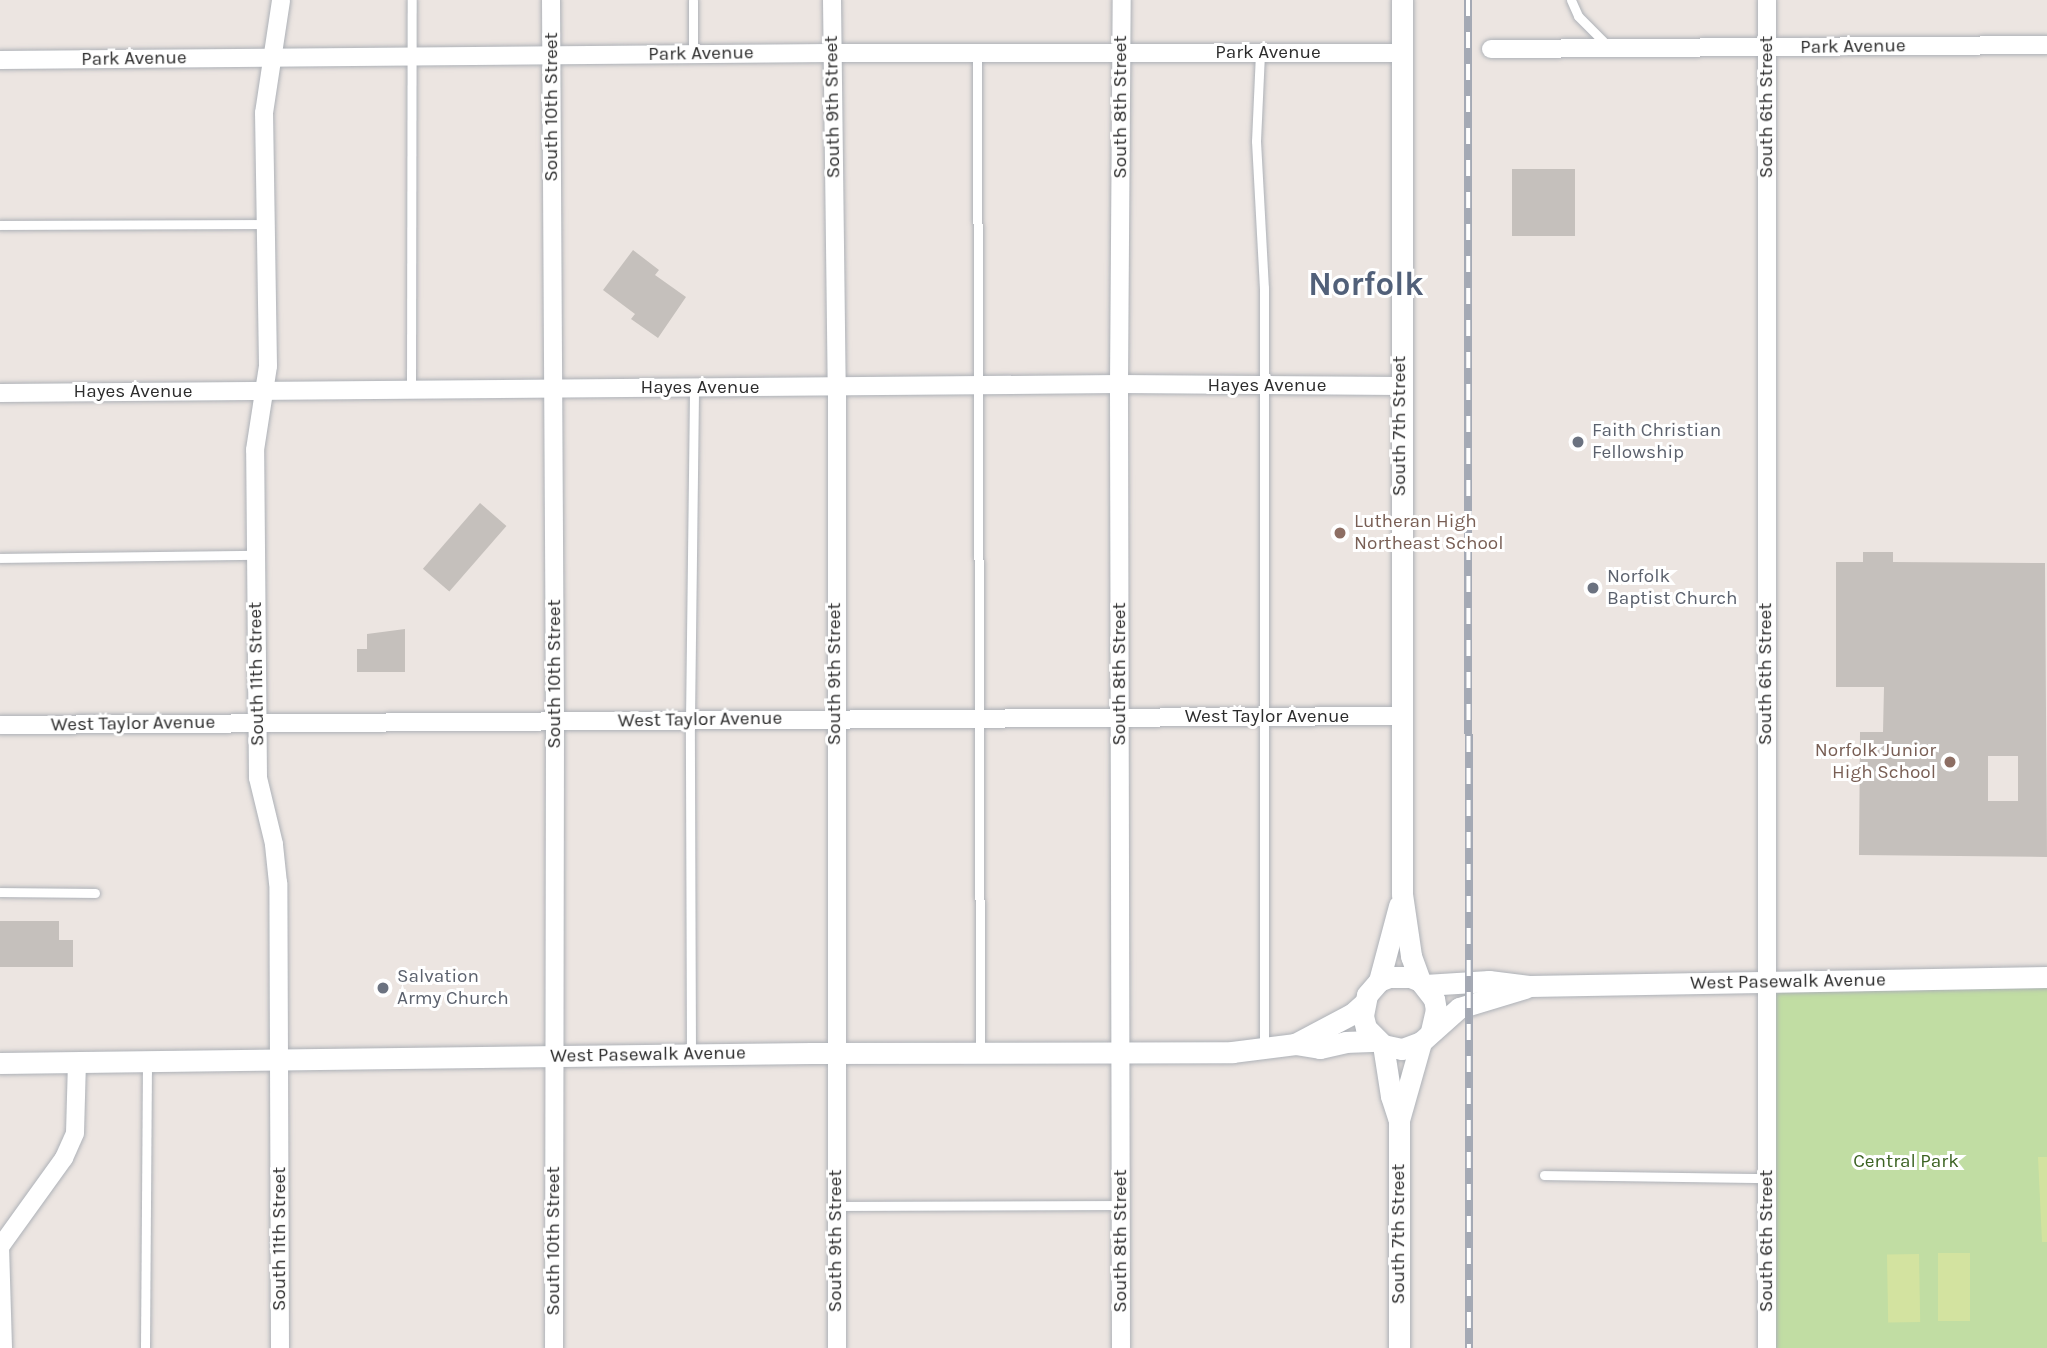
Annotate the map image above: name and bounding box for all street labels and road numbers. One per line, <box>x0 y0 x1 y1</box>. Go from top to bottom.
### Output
street label: South 10th Street <box>541 32 563 182</box>
street label: South 9th Street <box>820 35 846 179</box>
street label: South 8th Street <box>1110 35 1132 179</box>
street label: Park Avenue <box>1800 35 1906 59</box>
street label: South 6th Street <box>1756 36 1778 178</box>
street label: Park Avenue <box>648 42 754 66</box>
street label: Park Avenue <box>1215 42 1321 64</box>
street label: Park Avenue <box>81 47 187 71</box>
street label: South 7th Street <box>1389 356 1411 496</box>
street label: Hayes Avenue <box>1208 375 1326 397</box>
street label: Hayes Avenue <box>641 377 759 399</box>
street label: Hayes Avenue <box>74 381 192 403</box>
street label: South 10th Street <box>544 599 566 749</box>
street label: South 11th Street <box>244 602 270 746</box>
street label: South 8th Street <box>1109 602 1131 746</box>
street label: South 9th Street <box>824 603 846 745</box>
street label: South 6th Street <box>1755 603 1777 745</box>
street label: West Taylor Avenue <box>1185 706 1349 728</box>
street label: West Taylor Avenue <box>618 707 782 733</box>
street label: West Taylor Avenue <box>51 711 215 737</box>
street label: West Pasewalk Avenue <box>1690 969 1886 995</box>
street label: West Pasewalk Avenue <box>550 1042 746 1068</box>
street label: South 7th Street <box>1388 1164 1410 1304</box>
street label: South 10th Street <box>543 1166 565 1316</box>
street label: South 11th Street <box>269 1167 291 1311</box>
street label: South 8th Street <box>1110 1169 1132 1313</box>
street label: South 9th Street <box>825 1170 847 1312</box>
street label: South 6th Street <box>1756 1170 1778 1312</box>

